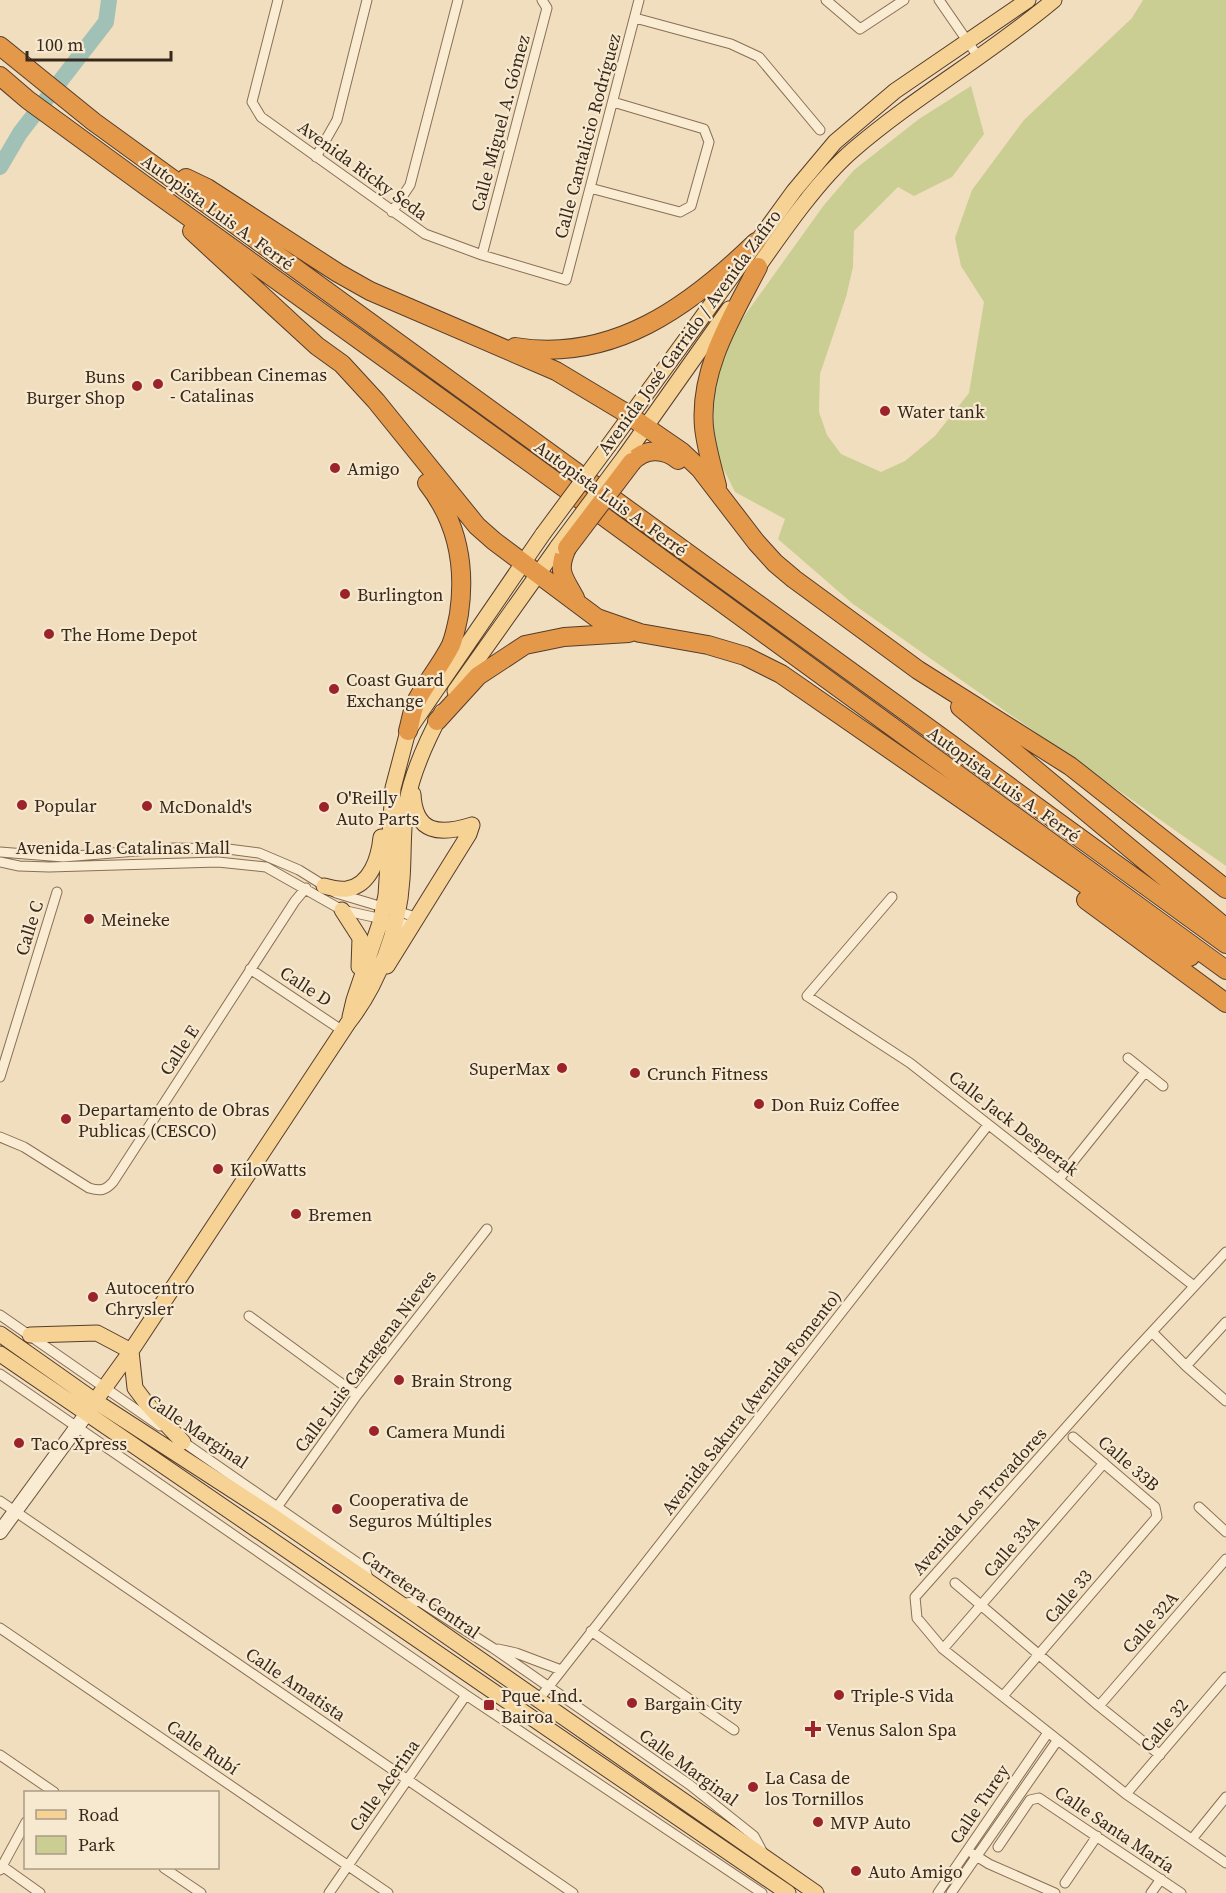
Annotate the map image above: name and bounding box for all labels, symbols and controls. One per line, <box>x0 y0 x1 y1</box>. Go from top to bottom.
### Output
scale bar <box>27 24 171 62</box>
street label: Calle Cantalicio Rodríguez <box>548 31 626 241</box>
text: 100 m <box>36 32 83 57</box>
street label: Calle Miguel A. Gómez <box>464 32 536 214</box>
street label: Avenida Ricky Seda <box>293 114 434 226</box>
street label: Autopista Luis A. Ferré <box>137 148 299 276</box>
street label: Avenida José Garrido / Avenida Zafiro <box>591 204 787 460</box>
place label: Caribbean Cinemas - Catalinas <box>170 362 327 408</box>
place label: Buns Burger Shop <box>26 364 125 410</box>
marker: Caribbean Cinemas - Catalinas <box>151 377 165 391</box>
marker: Buns Burger Shop <box>130 379 144 393</box>
place label: Water tank <box>897 399 985 424</box>
marker: Water tank <box>878 404 892 418</box>
street label: Autopista Luis A. Ferré <box>530 434 692 562</box>
place label: Amigo <box>347 456 400 481</box>
marker: Amigo <box>328 461 342 475</box>
place label: Burlington <box>357 582 444 607</box>
marker: Burlington <box>338 587 352 601</box>
place label: The Home Depot <box>61 622 197 647</box>
marker: The Home Depot <box>42 627 56 641</box>
place label: Coast Guard Exchange <box>346 667 444 713</box>
marker: Coast Guard Exchange <box>327 682 341 696</box>
street label: Autopista Luis A. Ferré <box>923 720 1085 848</box>
place label: O'Reilly Auto Parts <box>336 785 419 831</box>
place label: Popular <box>34 793 97 818</box>
place label: McDonald's <box>159 794 252 819</box>
marker: Popular <box>15 798 29 812</box>
marker: McDonald's <box>140 799 154 813</box>
marker: O'Reilly Auto Parts <box>317 800 331 814</box>
street label: Avenida Las Catalinas Mall <box>16 835 230 860</box>
street label: Calle C <box>9 898 49 958</box>
place label: Meineke <box>101 907 170 932</box>
marker: Meineke <box>82 912 96 926</box>
street label: Calle D <box>275 960 337 1012</box>
street label: Calle E <box>153 1020 205 1080</box>
place label: SuperMax <box>469 1056 551 1081</box>
marker: SuperMax <box>555 1061 569 1075</box>
place label: Crunch Fitness <box>647 1061 768 1086</box>
street label: Calle Jack Desperak <box>944 1064 1084 1182</box>
marker: Crunch Fitness <box>628 1066 642 1080</box>
place label: Don Ruiz Coffee <box>771 1092 900 1117</box>
place label: Departamento de Obras Publicas (CESCO) <box>78 1097 270 1143</box>
marker: Don Ruiz Coffee <box>752 1097 766 1111</box>
marker: Departamento de Obras Publicas (CESCO) <box>59 1112 73 1126</box>
place label: KiloWatts <box>230 1157 306 1182</box>
marker: KiloWatts <box>211 1162 225 1176</box>
place label: Bremen <box>308 1202 372 1227</box>
marker: Bremen <box>289 1207 303 1221</box>
street label: Calle Luis Cartagena Nieves <box>288 1265 442 1457</box>
place label: Autocentro Chrysler <box>105 1275 195 1321</box>
street label: Avenida Sakura (Avenida Fomento) <box>655 1284 847 1520</box>
marker: Autocentro Chrysler <box>86 1290 100 1304</box>
place label: Brain Strong <box>411 1368 512 1393</box>
marker: Brain Strong <box>392 1373 406 1387</box>
street label: Calle Marginal <box>142 1388 254 1474</box>
place label: Camera Mundi <box>386 1419 505 1444</box>
street label: Avenida Los Trovadores <box>906 1422 1052 1580</box>
marker: Camera Mundi <box>367 1424 381 1438</box>
street label: Calle 33B <box>1093 1429 1165 1497</box>
place label: Taco Xpress <box>31 1431 127 1456</box>
marker: Taco Xpress <box>12 1436 26 1450</box>
place label: Cooperativa de Seguros Múltiples <box>349 1487 492 1533</box>
marker: Cooperativa de Seguros Múltiples <box>330 1502 344 1516</box>
street label: Calle 33A <box>977 1510 1045 1582</box>
street label: Carretera Central <box>357 1544 485 1644</box>
street label: Calle 33 <box>1038 1564 1098 1628</box>
street label: Calle 32A <box>1116 1586 1184 1658</box>
street label: Calle Amatista <box>241 1641 352 1727</box>
place label: Pque. Ind. Bairoa <box>501 1683 583 1729</box>
place label: Triple-S Vida <box>851 1683 955 1708</box>
marker: Triple-S Vida <box>832 1688 846 1702</box>
place label: Bargain City <box>644 1691 743 1716</box>
street label: Calle 32 <box>1134 1693 1194 1757</box>
marker: Bargain City <box>625 1696 639 1710</box>
marker: Pque. Ind. Bairoa <box>482 1698 496 1712</box>
street label: Calle Rubí <box>162 1714 244 1780</box>
place label: Venus Salon Spa <box>826 1717 958 1742</box>
marker: Venus Salon Spa <box>804 1720 822 1738</box>
street label: Calle Marginal <box>634 1722 744 1812</box>
street label: Calle Acerina <box>343 1733 425 1836</box>
street label: Calle Turey <box>943 1759 1015 1849</box>
place label: La Casa de los Tornillos <box>765 1765 864 1811</box>
street label: Calle Santa María <box>1050 1779 1181 1879</box>
marker: La Casa de los Tornillos <box>746 1780 760 1794</box>
legend <box>24 1791 219 1869</box>
text: Road <box>78 1802 119 1827</box>
place label: MVP Auto <box>830 1810 911 1835</box>
marker: MVP Auto <box>811 1815 825 1829</box>
text: Park <box>78 1832 115 1857</box>
place label: Auto Amigo <box>868 1859 963 1884</box>
marker: Auto Amigo <box>849 1864 863 1878</box>

